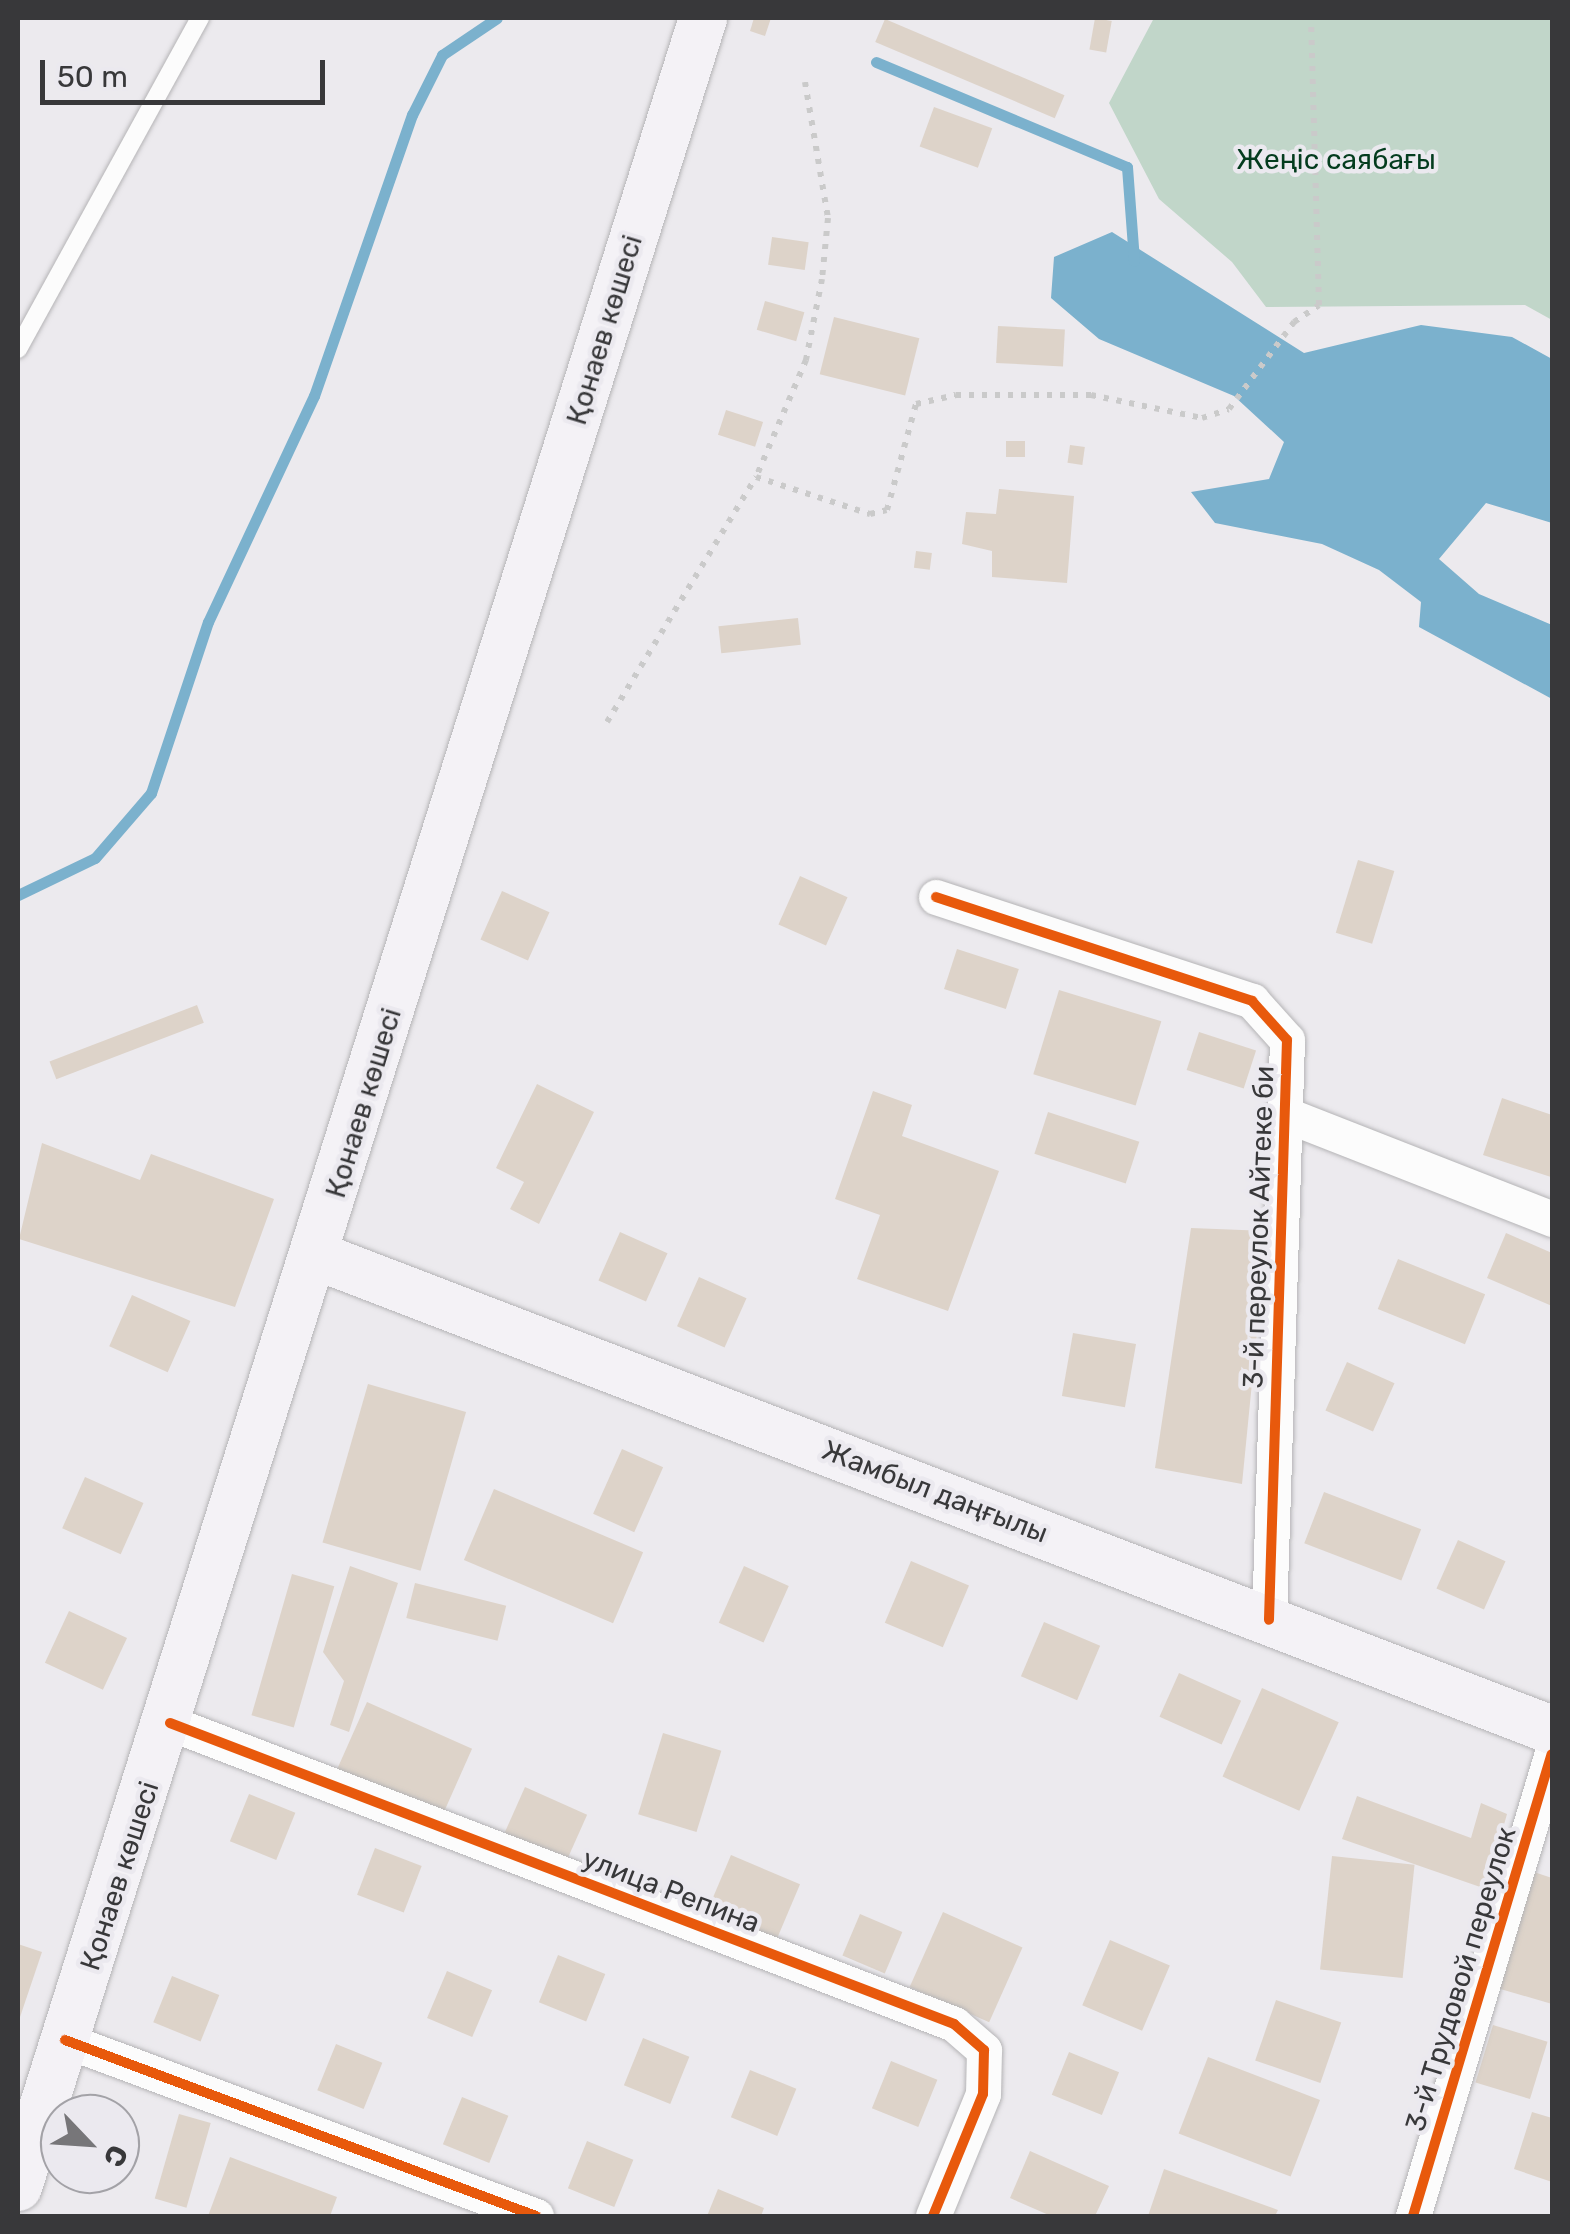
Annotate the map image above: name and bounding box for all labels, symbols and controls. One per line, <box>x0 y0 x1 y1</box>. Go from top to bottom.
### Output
scale bar <box>45 40 330 102</box>
text: 50 m <box>57 59 128 95</box>
park label: Жеңіс саябағы <box>1236 143 1436 177</box>
street label: Қонаев көшесі <box>560 231 650 429</box>
street label: Қонаев көшесі <box>319 1004 409 1202</box>
street label: 3-й переулок Айтеке би <box>1237 1065 1281 1389</box>
street label: Жамбыл даңғылы <box>817 1434 1053 1550</box>
street label: Қонаев көшесі <box>74 1777 166 1975</box>
street label: 3-й Трудовой переулок <box>1399 1823 1523 2135</box>
street label: улица Репина <box>578 1842 764 1940</box>
north arrow <box>40 2094 140 2194</box>
text: С <box>97 2140 135 2172</box>

